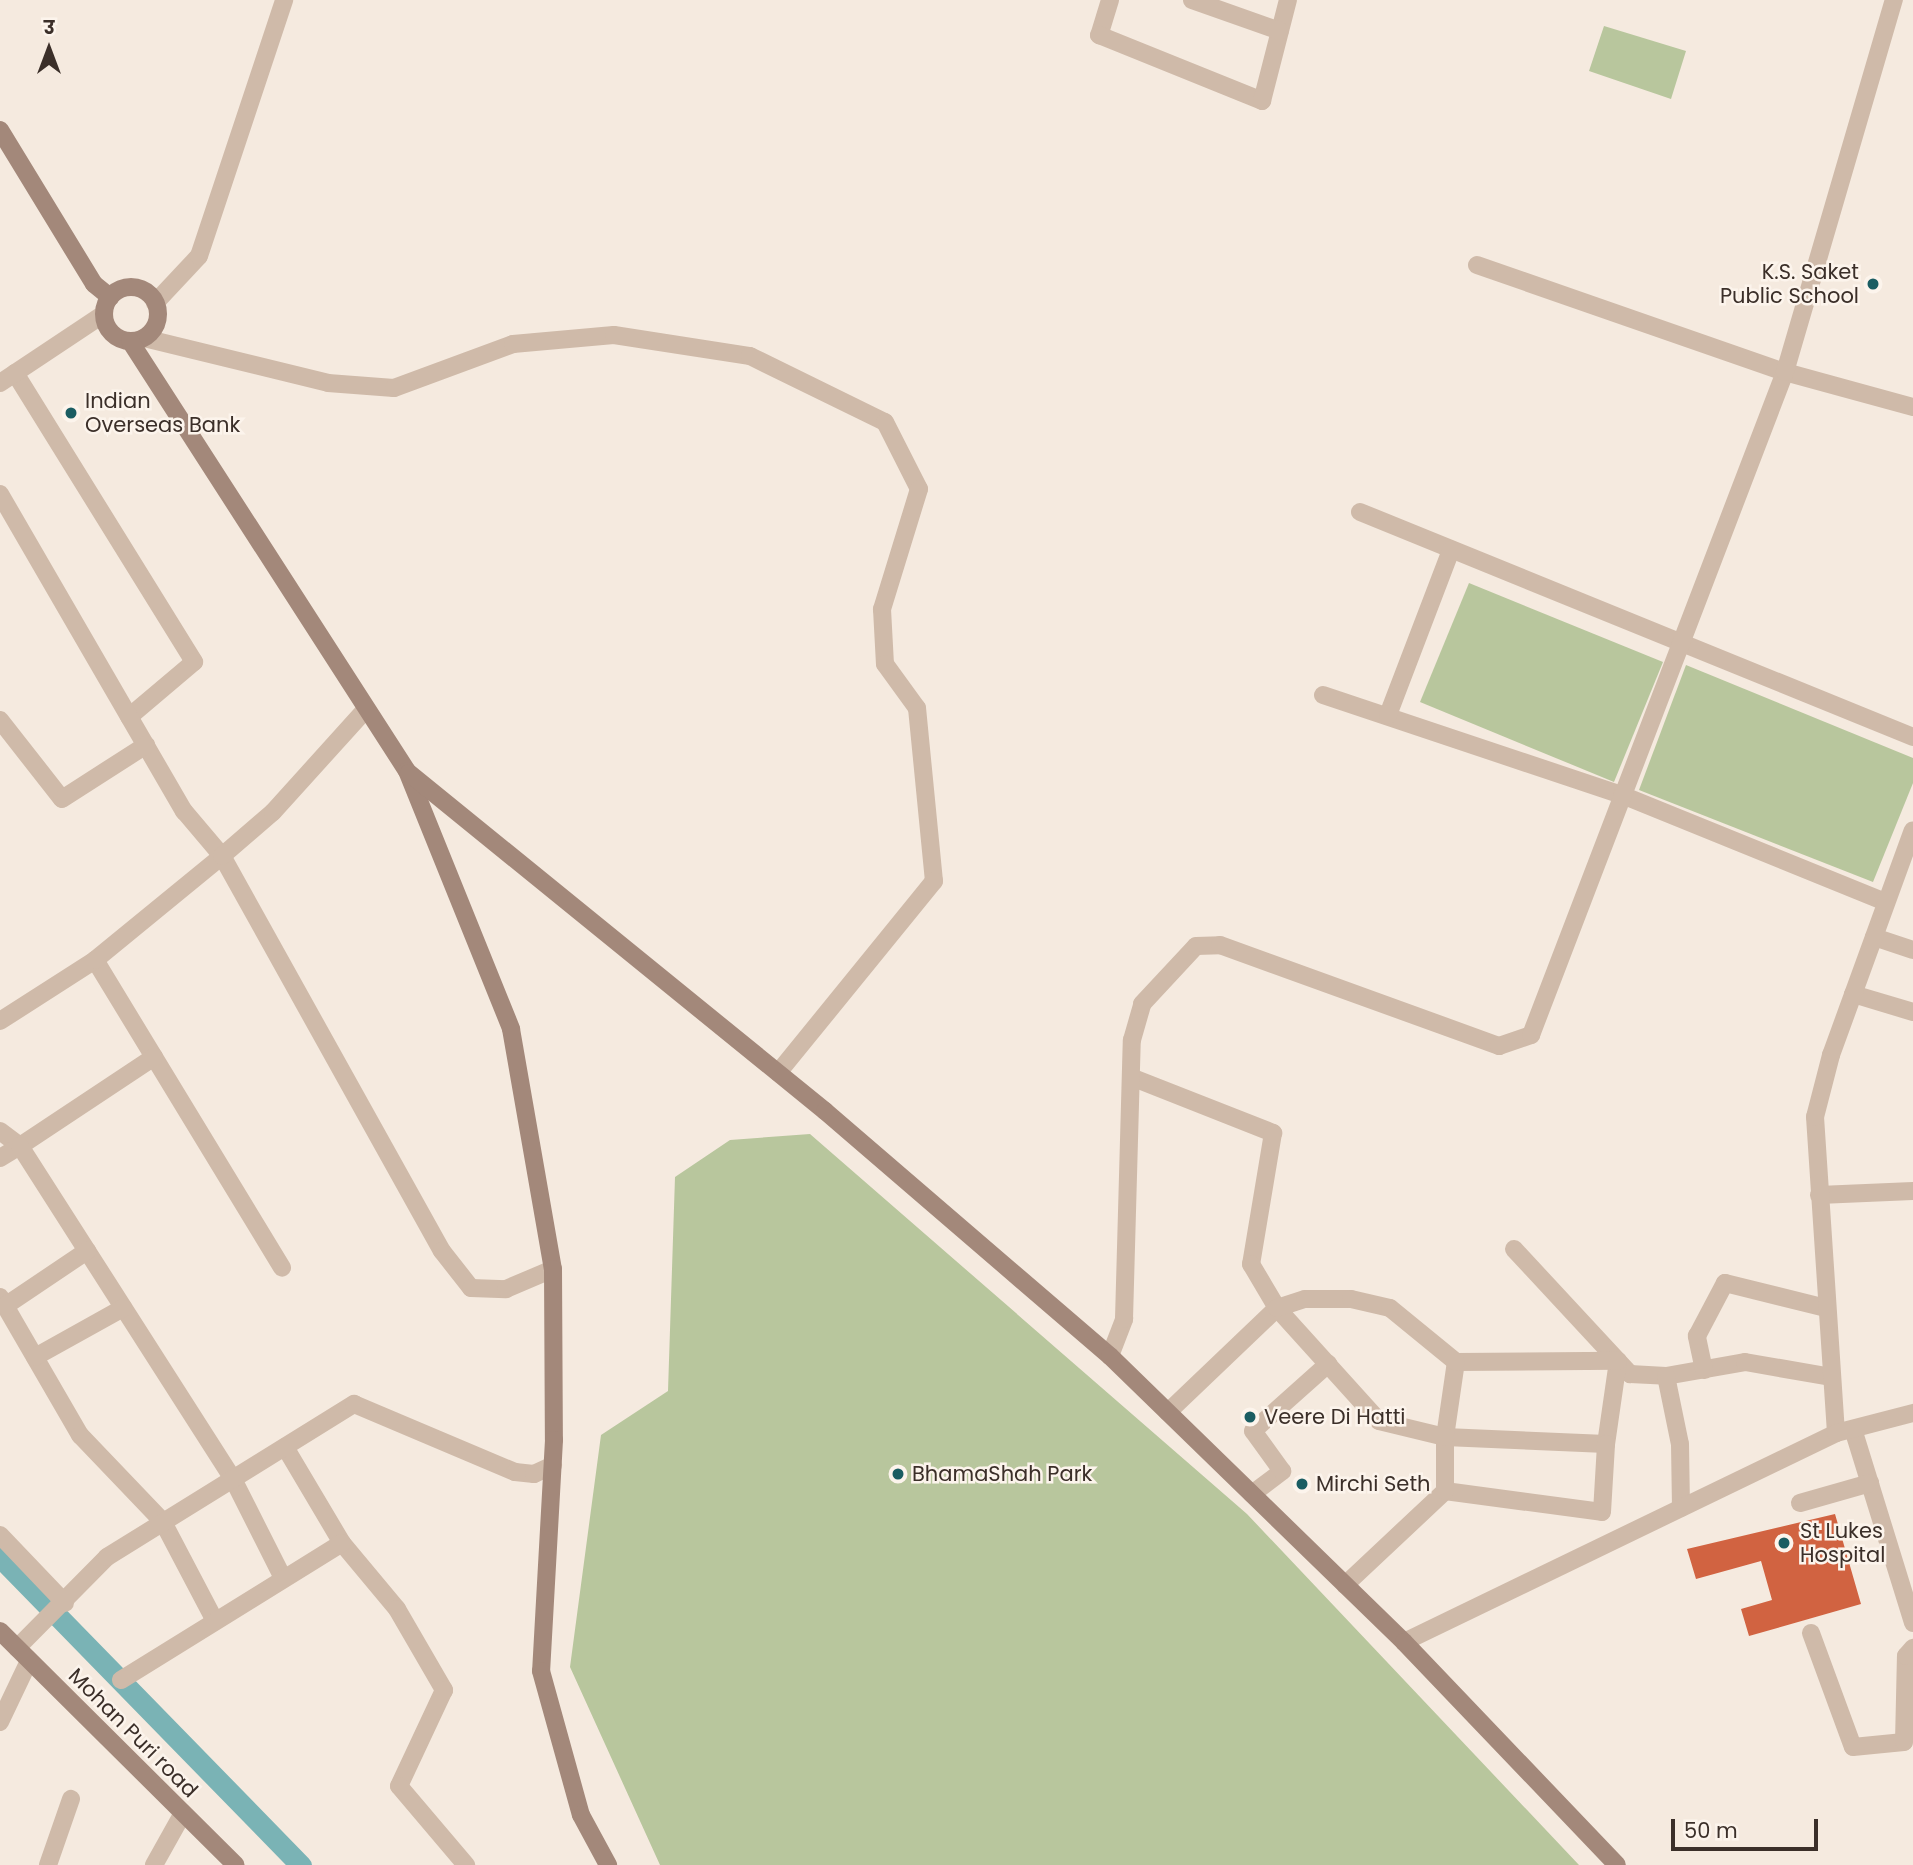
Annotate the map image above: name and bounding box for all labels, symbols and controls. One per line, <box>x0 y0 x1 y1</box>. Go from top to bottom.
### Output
north arrow <box>14 14 84 84</box>
text: उ <box>44 14 54 41</box>
place label: K.S. Saket Public School <box>1720 259 1859 309</box>
marker: K.S. Saket Public School <box>1865 276 1881 292</box>
place label: Indian Overseas Bank <box>85 388 240 438</box>
marker: Indian Overseas Bank <box>63 405 79 421</box>
place label: Veere Di Hatti <box>1264 1404 1405 1430</box>
marker: Veere Di Hatti <box>1242 1409 1258 1425</box>
place label: BhamaShah Park <box>912 1461 1092 1487</box>
marker: BhamaShah Park <box>890 1466 906 1482</box>
place label: Mirchi Seth <box>1316 1471 1430 1497</box>
marker: Mirchi Seth <box>1294 1476 1310 1492</box>
place label: St Lukes Hospital <box>1800 1518 1885 1568</box>
marker: St Lukes Hospital <box>1774 1533 1794 1553</box>
street label: Mohan Puri road <box>63 1663 203 1803</box>
scale bar <box>1675 1806 1822 1850</box>
text: 50 m <box>1684 1816 1738 1845</box>

